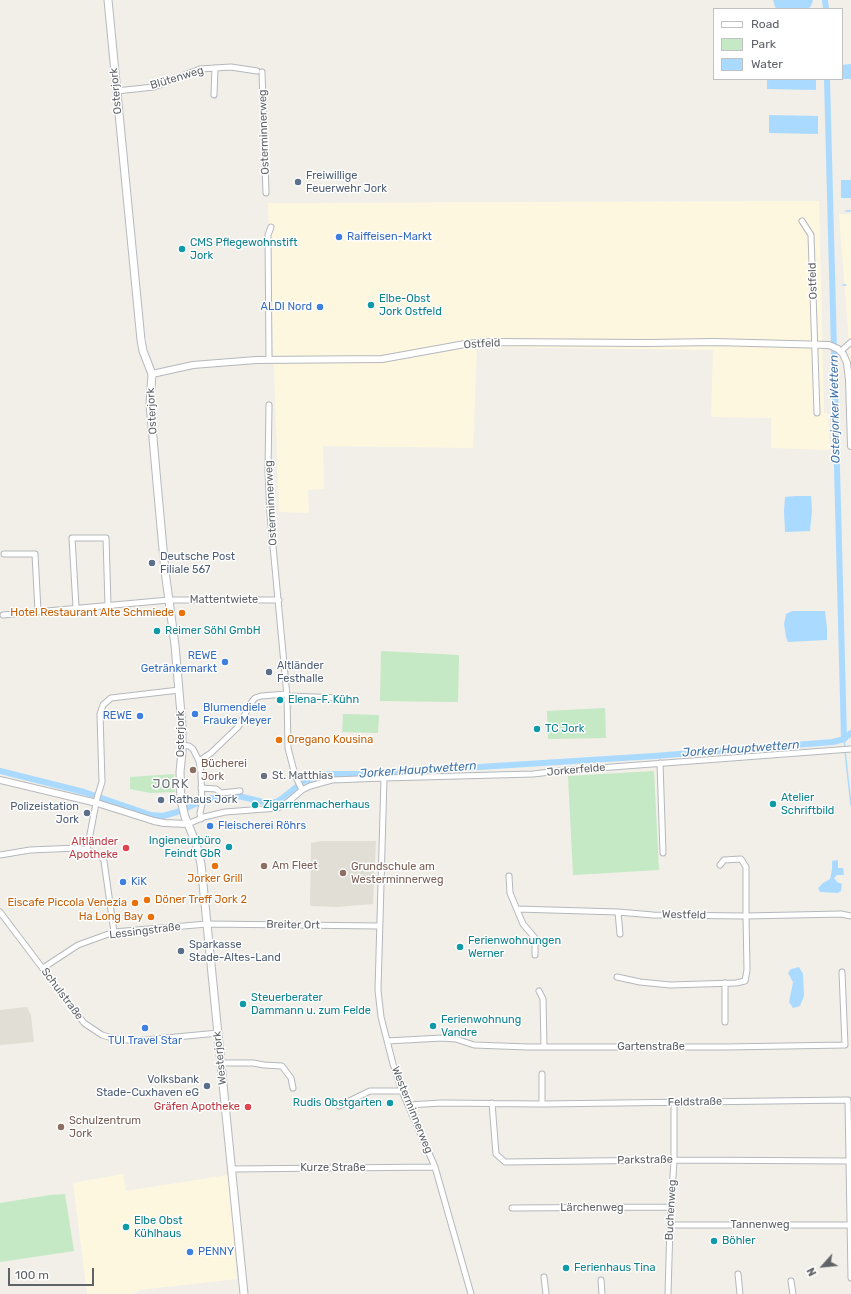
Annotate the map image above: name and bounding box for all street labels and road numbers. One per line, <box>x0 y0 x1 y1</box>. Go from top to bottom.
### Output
street label: Blütenweg <box>149 64 205 92</box>
street label: Osterjork <box>107 67 125 115</box>
street label: Osterminnerweg <box>256 89 272 175</box>
street label: Ostfeld <box>806 262 820 300</box>
street label: Ostfeld <box>463 336 501 352</box>
street label: Osterjork <box>144 387 160 435</box>
street label: Osterminnerweg <box>262 460 280 546</box>
street label: Mattentwiete <box>190 593 258 607</box>
street label: Osterjork <box>174 711 188 757</box>
street label: Jorkerfelde <box>546 761 606 779</box>
street label: Westfeld <box>662 908 706 922</box>
street label: Breiter Ort <box>266 918 320 932</box>
street label: Lessingstraße <box>108 920 182 942</box>
street label: Schulstraße <box>38 965 86 1023</box>
street label: Westerjork <box>211 1030 229 1086</box>
street label: Gartenstraße <box>617 1040 685 1054</box>
street label: Westerminnerweg <box>389 1065 435 1155</box>
street label: Feldstraße <box>668 1095 722 1109</box>
street label: Parkstraße <box>617 1153 673 1167</box>
street label: Kurze Straße <box>300 1161 366 1175</box>
street label: Buchenweg <box>663 1179 679 1241</box>
street label: Lärchenweg <box>560 1201 624 1215</box>
street label: Tannenweg <box>731 1218 789 1232</box>

